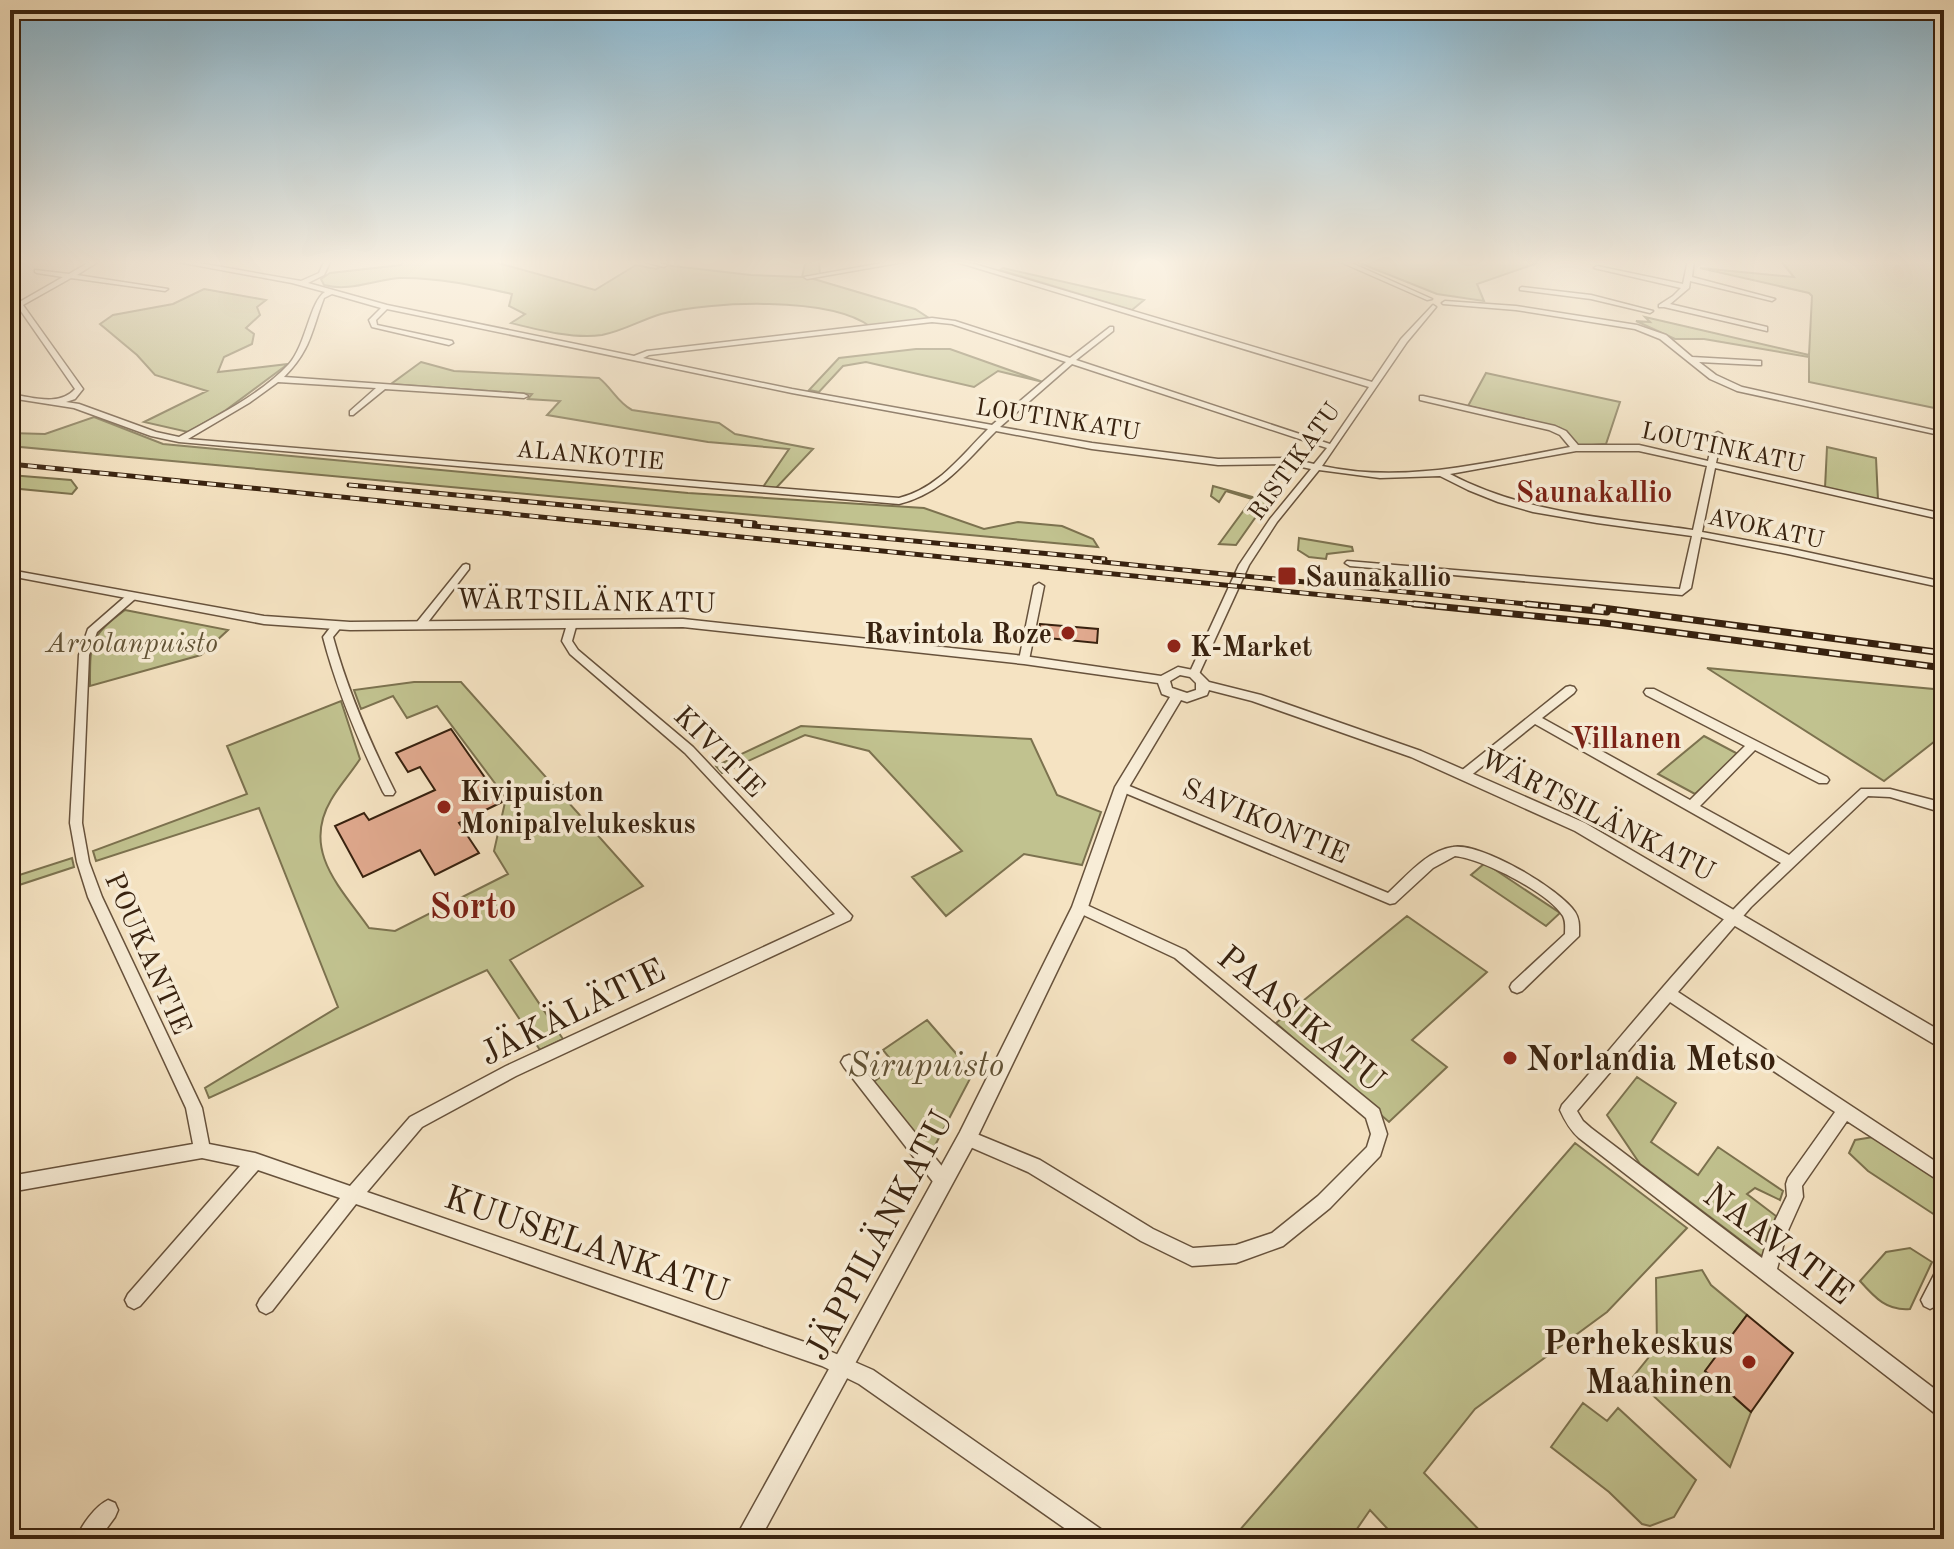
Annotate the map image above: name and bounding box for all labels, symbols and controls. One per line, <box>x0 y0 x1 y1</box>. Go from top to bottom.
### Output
street label: LOUTINKATU <box>974 396 1142 446</box>
street label: RISTIKATU <box>1245 399 1346 525</box>
street label: LOUTINKATU <box>1639 420 1807 478</box>
street label: ALANKOTIE <box>515 439 665 475</box>
district label: Saunakallio <box>1516 479 1672 509</box>
street label: AVOKATU <box>1705 506 1826 554</box>
marker: Saunakallio <box>1276 565 1298 587</box>
place label: Saunakallio <box>1305 565 1451 593</box>
street label: WÄRTSILÄNKATU <box>456 583 716 619</box>
place label: Ravintola Roze <box>864 622 1052 650</box>
marker: Ravintola Roze <box>1059 624 1077 642</box>
park label: Arvolanpuisto <box>44 631 218 659</box>
place label: K-Market <box>1190 635 1312 663</box>
marker: K-Market <box>1165 637 1183 655</box>
street label: KIVITIE <box>667 702 769 804</box>
district label: Villanen <box>1570 725 1682 755</box>
street label: WÄRTSILÄNKATU <box>1475 742 1720 888</box>
street label: SAVIKONTIE <box>1178 775 1352 870</box>
place label: Kivipuiston Monipalvelukeskus <box>460 780 696 840</box>
marker: Kivipuiston Monipalvelukeskus <box>435 798 453 816</box>
street label: POUKANTIE <box>98 869 194 1039</box>
district label: Sorto <box>429 891 517 927</box>
street label: PAASIKATU <box>1210 941 1390 1100</box>
street label: JÄKÄLÄTIE <box>473 950 671 1073</box>
place label: Norlandia Metso <box>1526 1044 1776 1078</box>
marker: Norlandia Metso <box>1501 1049 1519 1067</box>
park label: Sirupuisto <box>848 1050 1004 1084</box>
street label: JÄPPILÄNKATU <box>796 1104 960 1366</box>
street label: NAAVATIE <box>1696 1179 1858 1312</box>
street label: KUUSELANKATU <box>440 1181 732 1310</box>
place label: Perhekeskus Maahinen <box>1543 1328 1733 1401</box>
marker: Perhekeskus Maahinen <box>1740 1353 1758 1371</box>

